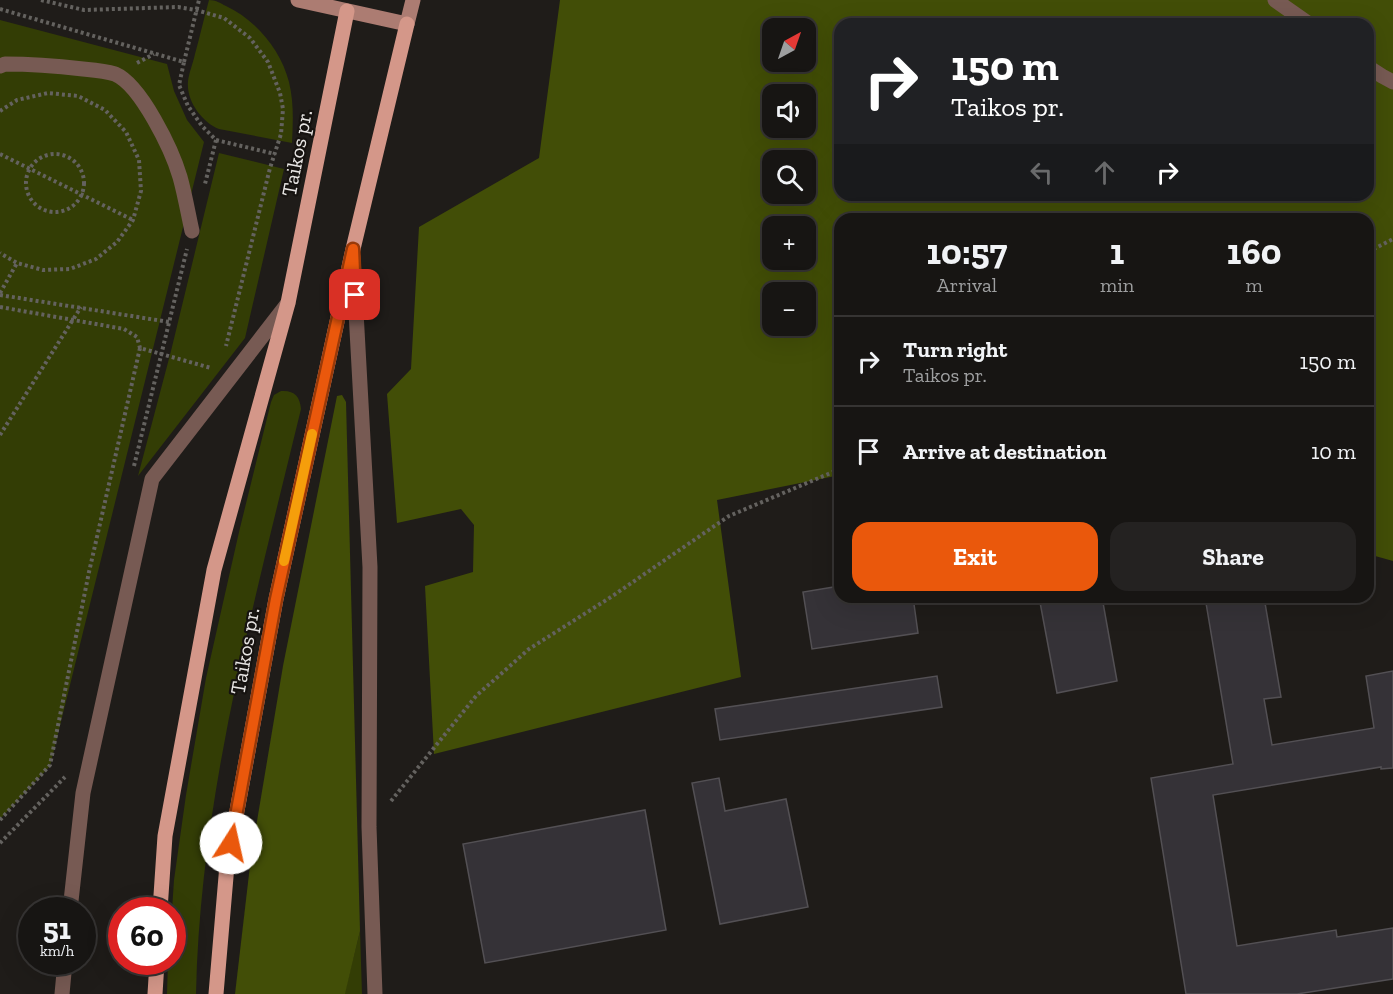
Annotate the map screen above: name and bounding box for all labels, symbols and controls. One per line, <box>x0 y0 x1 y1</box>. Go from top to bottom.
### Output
north arrow <box>762 18 816 72</box>
map controls <box>762 18 816 336</box>
text: 150 m <box>951 40 1059 91</box>
icon: right <box>852 42 930 120</box>
button: sound <box>762 84 816 138</box>
text: Taikos pr. <box>951 91 1064 123</box>
street label: Taikos pr. <box>276 107 317 198</box>
button: search <box>762 150 816 204</box>
icon: left <box>1025 156 1058 189</box>
icon: ahead <box>1088 156 1121 189</box>
icon: right <box>1151 156 1184 189</box>
button: + <box>762 216 816 270</box>
text: 10:57 <box>927 230 1007 273</box>
text: 1 <box>1110 230 1124 273</box>
text: 160 <box>1227 230 1281 273</box>
pin <box>329 269 380 320</box>
text: Arrival <box>937 273 997 297</box>
text: min <box>1100 273 1134 297</box>
text: m <box>1246 273 1263 297</box>
icon: arrive <box>338 278 371 311</box>
button: − <box>762 282 816 336</box>
text: Turn right <box>903 336 1007 363</box>
icon: right <box>852 345 885 378</box>
text: 150 m <box>1300 348 1356 375</box>
text: Taikos pr. <box>903 363 987 387</box>
icon: arrive <box>852 435 885 468</box>
text: Arrive at destination <box>903 438 1106 465</box>
text: 10 m <box>1311 438 1356 465</box>
button: Exit <box>852 522 1098 591</box>
button: Share <box>1110 522 1356 591</box>
street label: Taikos pr. <box>225 605 264 696</box>
position arrow <box>199 811 263 875</box>
speed limit sign: 60 <box>108 897 186 975</box>
text: 51 <box>43 911 71 947</box>
text: km/h <box>40 942 74 960</box>

